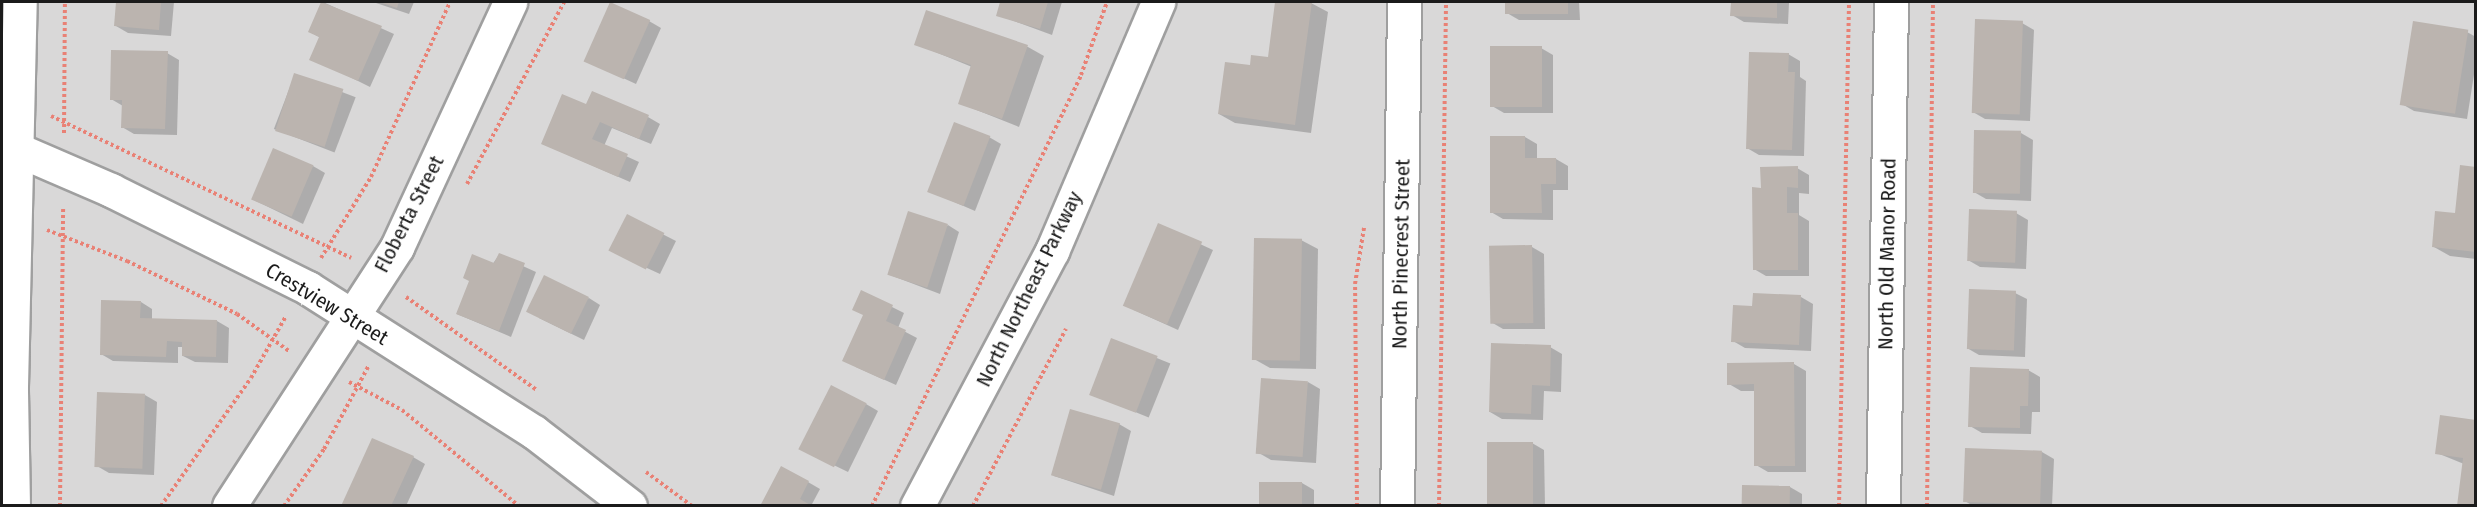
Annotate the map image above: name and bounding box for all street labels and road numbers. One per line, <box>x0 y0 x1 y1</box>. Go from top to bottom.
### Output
street label: Floberta Street <box>369 151 449 277</box>
street label: North Old Manor Road <box>1873 158 1901 350</box>
street label: North Pinecrest Street <box>1387 159 1415 349</box>
street label: North Northeast Parkway <box>971 187 1087 391</box>
street label: Crestview Street <box>261 258 393 350</box>

